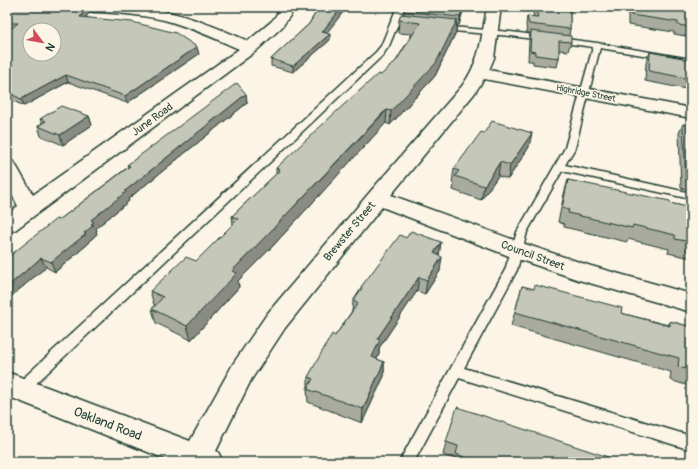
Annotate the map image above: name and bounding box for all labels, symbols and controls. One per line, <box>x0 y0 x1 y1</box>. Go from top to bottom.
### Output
north arrow <box>22 22 62 62</box>
text: N <box>42 40 58 54</box>
street label: Highridge Street <box>555 82 617 105</box>
street label: June Road <box>129 100 175 139</box>
street label: Brewster Street <box>321 198 378 264</box>
street label: Council Street <box>499 238 567 273</box>
street label: Oakland Road <box>71 404 144 444</box>

